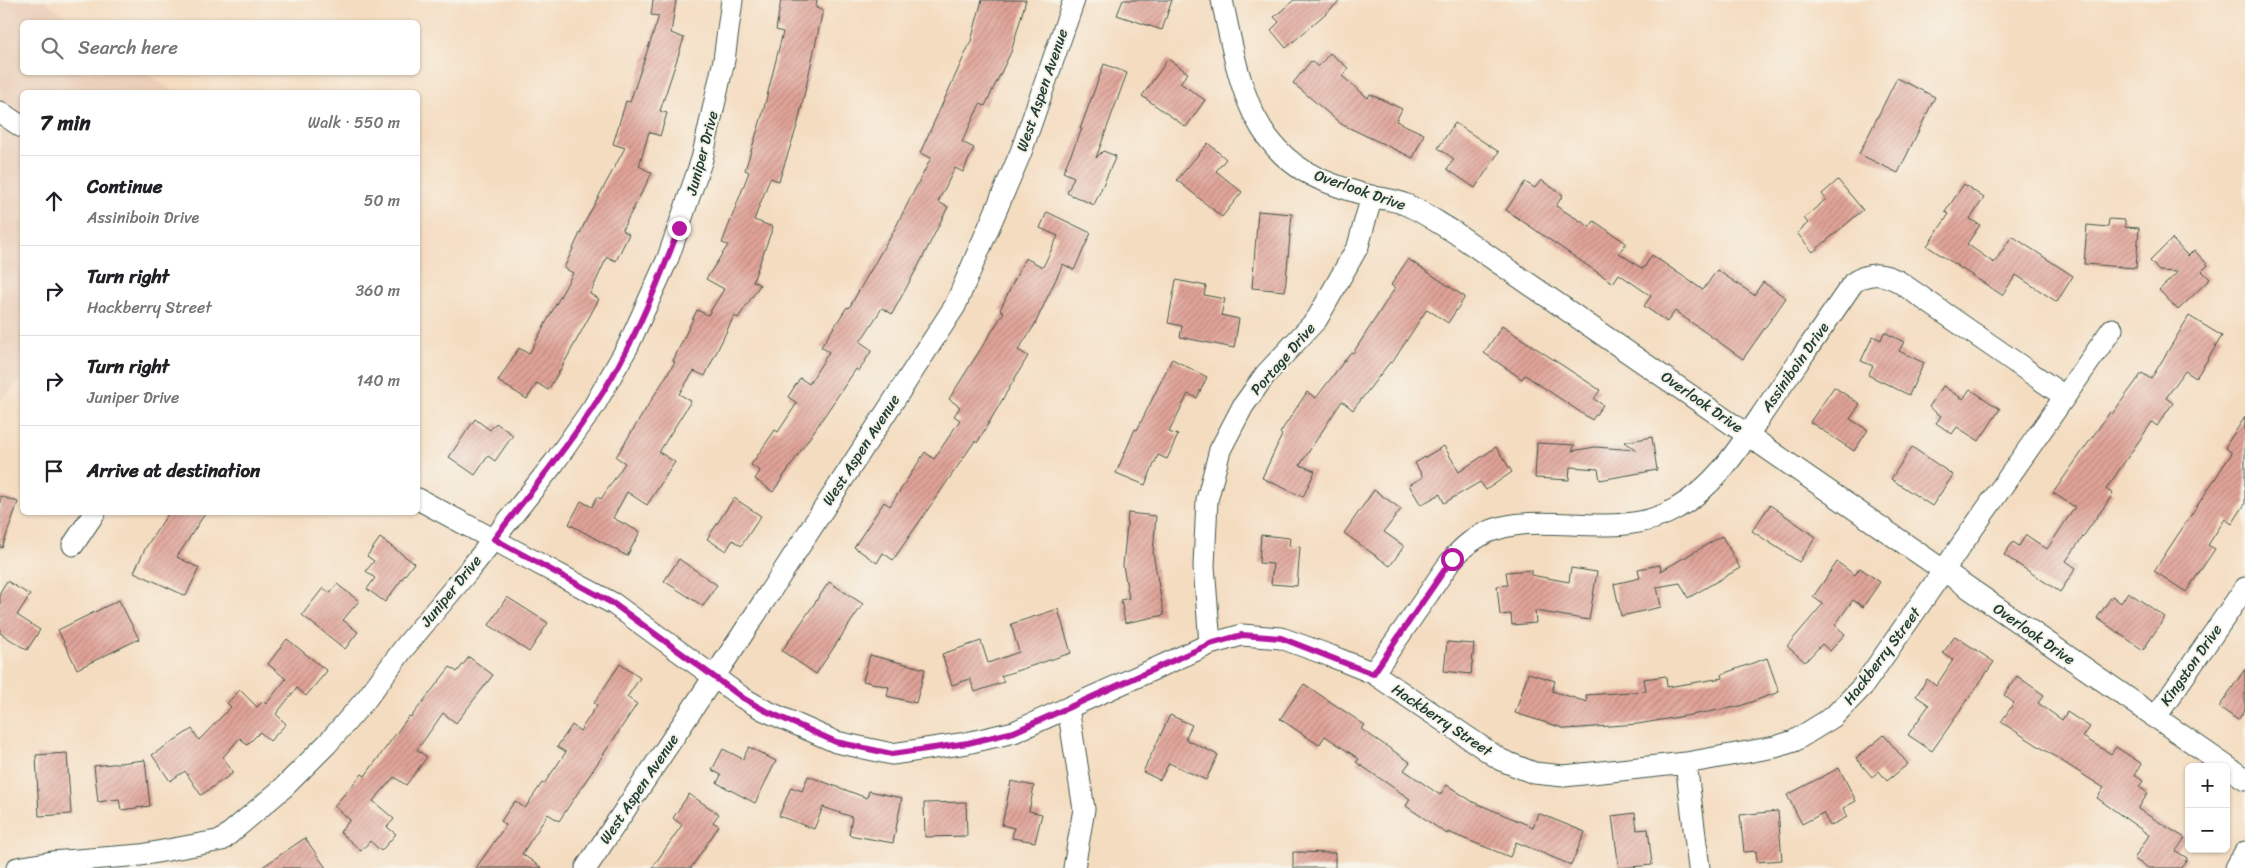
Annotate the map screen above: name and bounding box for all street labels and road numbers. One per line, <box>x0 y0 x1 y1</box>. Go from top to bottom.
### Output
street label: West Aspen Avenue <box>1009 25 1075 155</box>
street label: Juniper Drive <box>678 108 726 199</box>
street label: Overlook Drive <box>1311 162 1410 218</box>
street label: Portage Drive <box>1244 316 1322 401</box>
street label: Assiniboin Drive <box>1754 316 1836 418</box>
street label: Overlook Drive <box>1655 364 1749 440</box>
street label: West Aspen Avenue <box>815 389 907 511</box>
street label: Juniper Drive <box>413 549 488 634</box>
street label: Overlook Drive <box>1987 596 2081 672</box>
street label: Hackberry Street <box>1836 601 1928 710</box>
street label: Kingston Drive <box>2153 618 2229 711</box>
street label: Hackberry Street <box>1386 677 1498 764</box>
street label: West Aspen Avenue <box>592 728 686 850</box>

